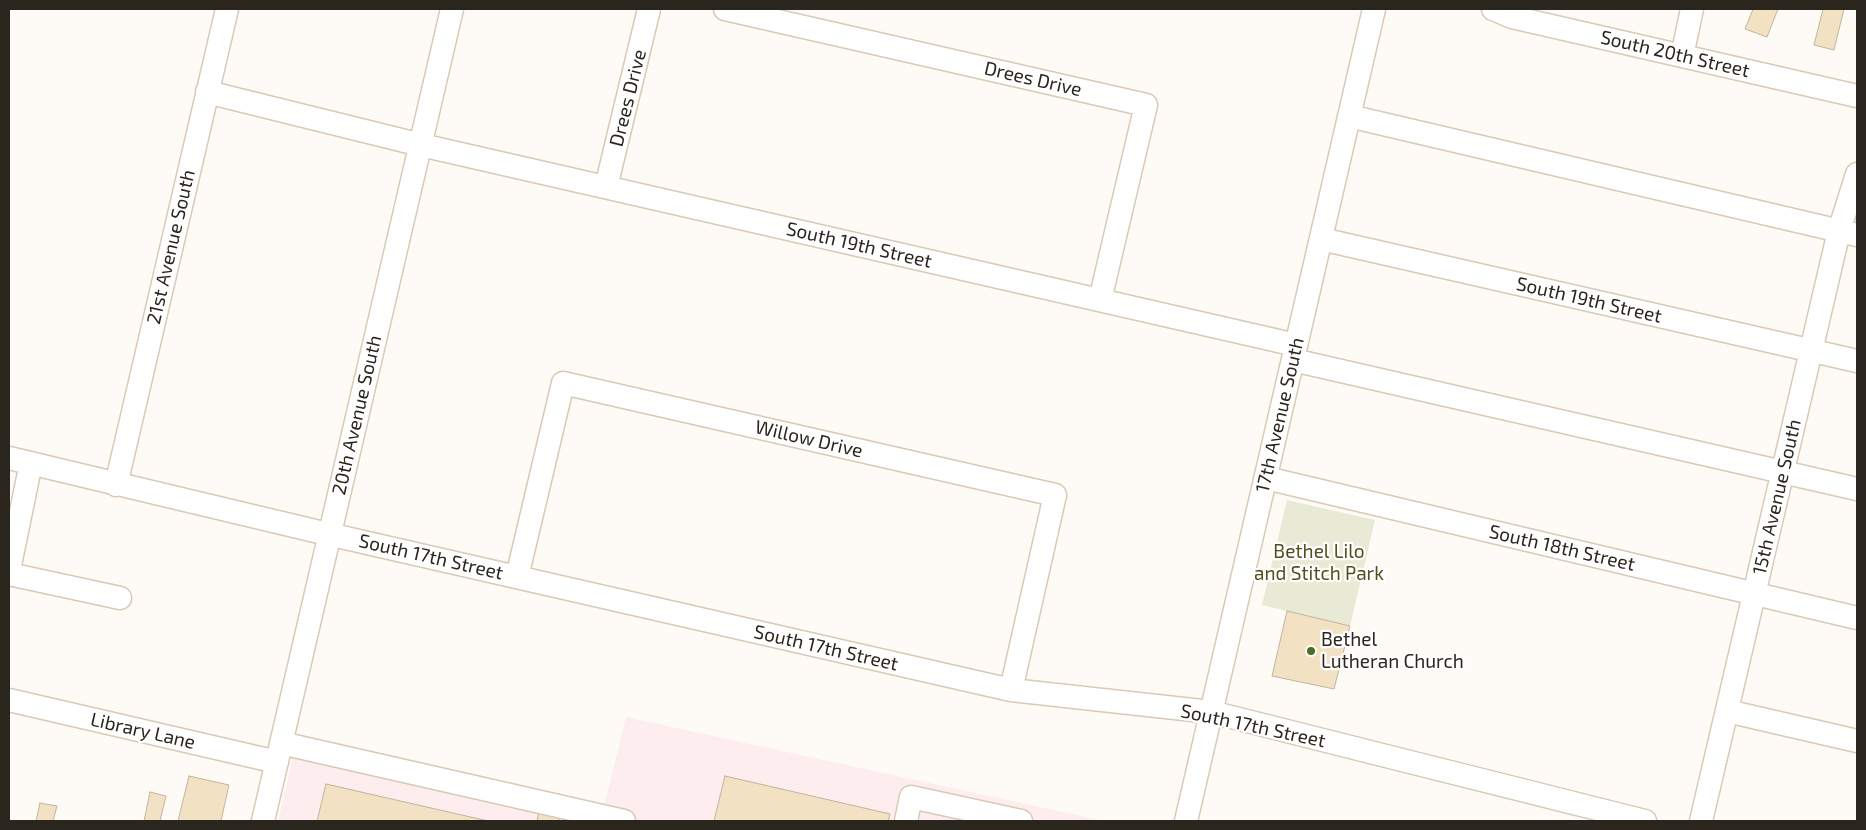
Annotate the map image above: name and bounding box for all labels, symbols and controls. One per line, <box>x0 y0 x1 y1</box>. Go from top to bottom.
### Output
street label: South 20th Street <box>1598 26 1752 82</box>
street label: Drees Drive <box>605 47 651 149</box>
street label: Drees Drive <box>982 57 1084 101</box>
street label: 21st Avenue South <box>142 168 200 326</box>
street label: South 19th Street <box>784 217 934 273</box>
street label: South 19th Street <box>1514 272 1664 328</box>
street label: 20th Avenue South <box>328 333 386 497</box>
street label: 17th Avenue South <box>1251 335 1309 495</box>
street label: Willow Drive <box>753 416 865 462</box>
street label: 15th Avenue South <box>1748 417 1806 577</box>
street label: South 18th Street <box>1487 520 1637 576</box>
street label: South 17th Street <box>357 529 505 585</box>
park label: Bethel Lilo and Stitch Park <box>1254 541 1384 585</box>
street label: South 17th Street <box>752 620 900 676</box>
place label: Bethel Lutheran Church <box>1321 629 1464 673</box>
marker: Bethel Lutheran Church <box>1305 645 1317 657</box>
street label: South 17th Street <box>1179 700 1327 752</box>
street label: Library Lane <box>88 708 198 754</box>

